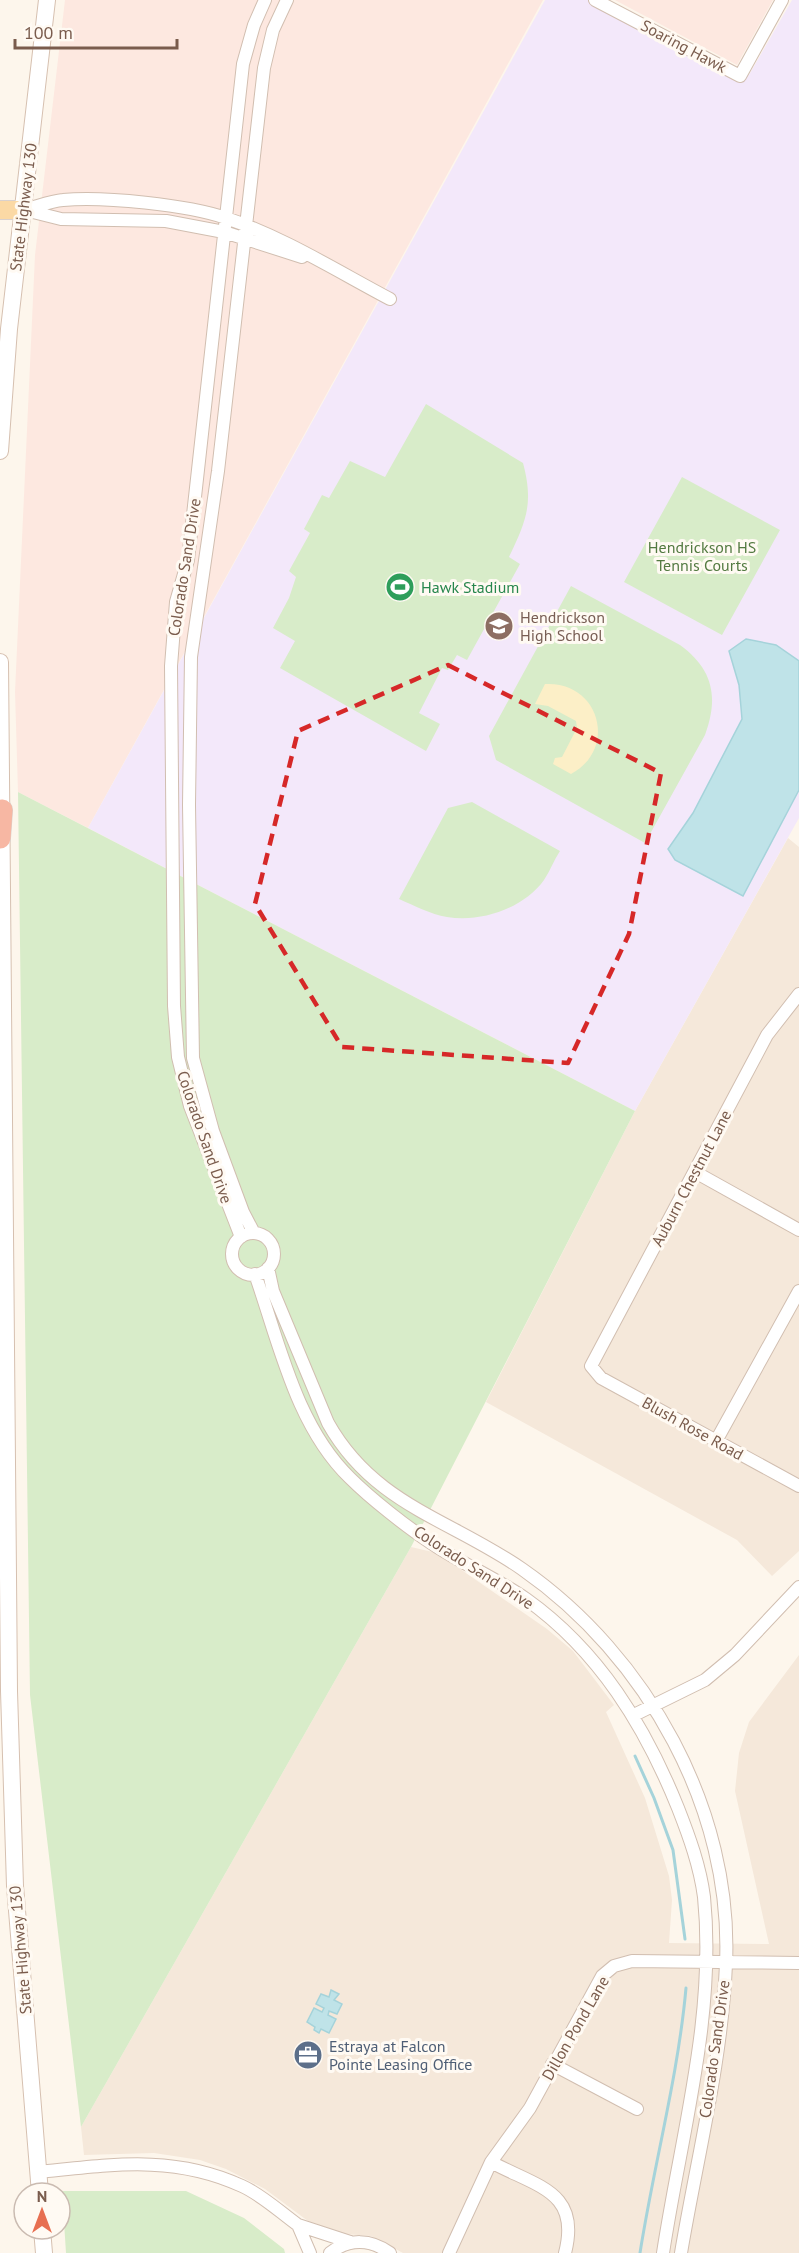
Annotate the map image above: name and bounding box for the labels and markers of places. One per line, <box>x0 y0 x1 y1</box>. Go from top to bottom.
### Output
sports icon: Hawk Stadium <box>384 571 416 603</box>
place label: Hawk Stadium <box>421 577 519 597</box>
place label: Hendrickson High School <box>520 607 605 645</box>
school or university icon: Hendrickson High School <box>483 610 515 642</box>
place label: Estraya at Falcon Pointe Leasing Office <box>329 2036 472 2074</box>
office icon: Estraya at Falcon Pointe Leasing Office <box>292 2039 324 2071</box>

